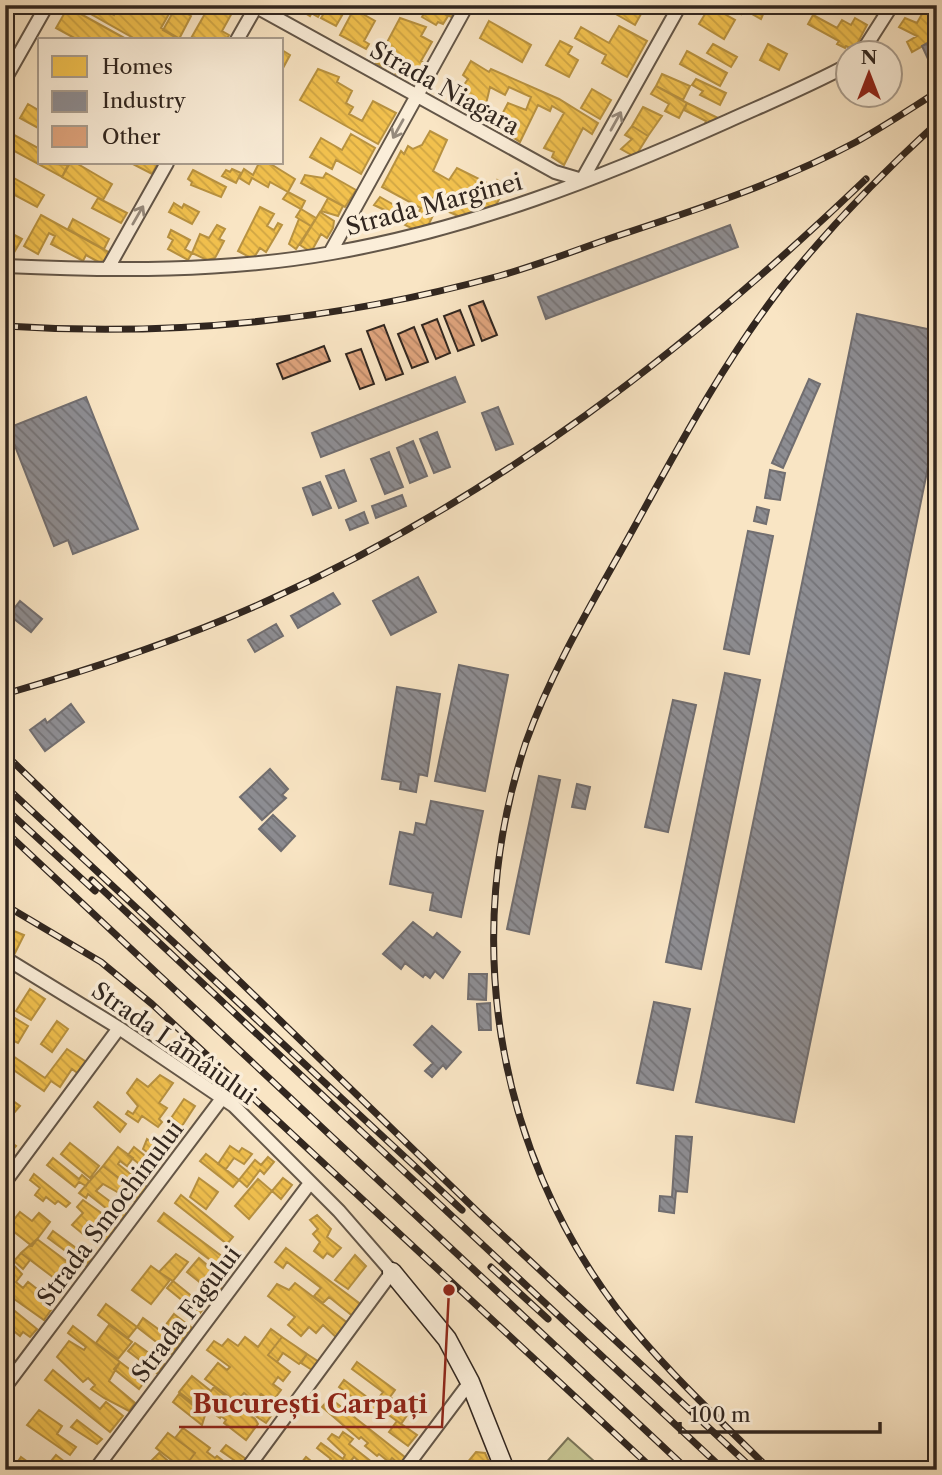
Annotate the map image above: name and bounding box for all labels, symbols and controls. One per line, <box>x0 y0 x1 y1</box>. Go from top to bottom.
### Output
street label: Strada Niagara <box>365 35 525 141</box>
legend <box>38 38 284 164</box>
north arrow <box>834 38 904 108</box>
text: N <box>861 46 877 69</box>
text: Homes <box>102 54 173 79</box>
text: Industry <box>102 88 186 113</box>
one-way arrow <box>609 111 623 131</box>
one-way arrow <box>391 119 405 139</box>
text: Other <box>102 124 161 149</box>
street label: Strada Marginei <box>343 167 525 241</box>
one-way arrow <box>131 206 145 226</box>
street label: Strada Lămâiului <box>86 976 262 1110</box>
street label: Strada Smochinului <box>31 1115 189 1311</box>
street label: Strada Fagului <box>125 1240 247 1388</box>
callout: București Carpați <box>179 1380 442 1427</box>
text: București Carpați <box>192 1388 428 1420</box>
scale bar <box>680 1391 879 1435</box>
text: 100 m <box>690 1402 751 1427</box>

